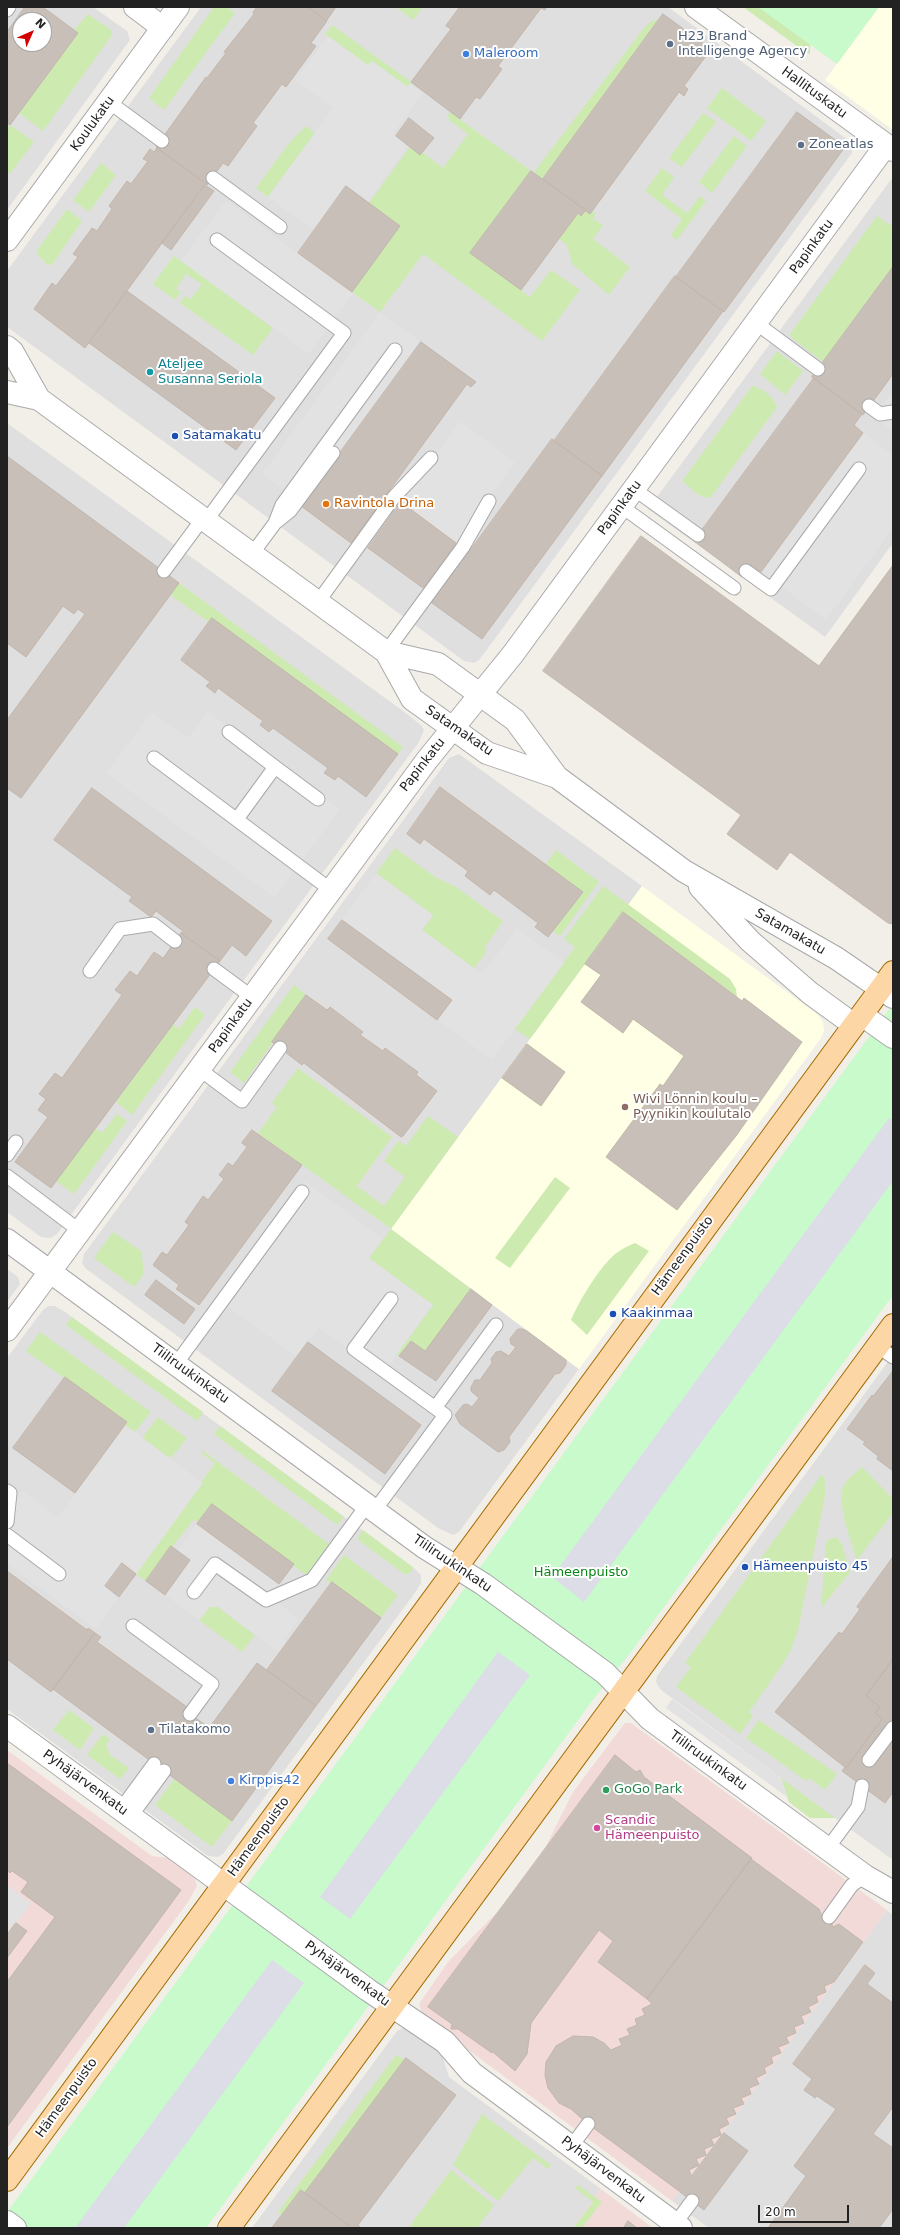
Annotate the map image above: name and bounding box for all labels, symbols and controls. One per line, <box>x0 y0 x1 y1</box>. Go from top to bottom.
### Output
north arrow <box>12 12 52 52</box>
text: N <box>32 16 48 32</box>
place label: H23 Brand Intelligenge Agency <box>678 29 807 60</box>
marker: H23 Brand Intelligenge Agency <box>665 39 675 49</box>
place label: Maleroom <box>474 46 538 62</box>
marker: Maleroom <box>461 49 471 59</box>
street label: Hallituskatu <box>778 64 850 122</box>
street label: Koulukatu <box>68 93 118 155</box>
place label: Zoneatlas <box>809 137 874 153</box>
marker: Zoneatlas <box>796 140 806 150</box>
street label: Papinkatu <box>787 217 837 277</box>
place label: Ateljee Susanna Seriola <box>158 357 263 388</box>
marker: Ateljee Susanna Seriola <box>145 367 155 377</box>
place label: Satamakatu <box>183 428 262 444</box>
marker: Satamakatu <box>170 431 180 441</box>
street label: Papinkatu <box>595 478 645 538</box>
place label: Ravintola Drina <box>334 496 434 512</box>
marker: Ravintola Drina <box>321 499 331 509</box>
street label: Satamakatu <box>422 703 496 759</box>
street label: Papinkatu <box>397 735 449 795</box>
street label: Satamakatu <box>752 906 828 958</box>
street label: Papinkatu <box>206 996 256 1056</box>
place label: Wivi Lönnin koulu – Pyynikin koulutalo <box>633 1092 758 1123</box>
marker: Wivi Lönnin koulu – Pyynikin koulutalo <box>620 1102 630 1112</box>
street label: Hämeenpuisto <box>649 1213 717 1299</box>
place label: Kaakinmaa <box>621 1306 693 1322</box>
marker: Kaakinmaa <box>608 1309 618 1319</box>
street label: Tiiliruukinkatu <box>148 1341 232 1407</box>
street label: Tiiliruukinkatu <box>410 1532 494 1596</box>
place label: Hämeenpuisto 45 <box>753 1559 868 1575</box>
marker: Hämeenpuisto 45 <box>740 1562 750 1572</box>
park label: Hämeenpuisto <box>534 1565 628 1581</box>
place label: Tilatakomo <box>159 1722 230 1738</box>
marker: Tilatakomo <box>146 1725 156 1735</box>
street label: Tiiliruukinkatu <box>666 1728 750 1794</box>
street label: Pyhäjärvenkatu <box>39 1747 131 1819</box>
place label: Kirppis42 <box>239 1773 300 1789</box>
marker: Kirppis42 <box>226 1776 236 1786</box>
place label: GoGo Park <box>614 1782 682 1798</box>
marker: GoGo Park <box>601 1785 611 1795</box>
street label: Hämeenpuisto <box>225 1794 293 1880</box>
place label: Scandic Hämeenpuisto <box>605 1813 700 1844</box>
marker: Scandic Hämeenpuisto <box>592 1823 602 1833</box>
street label: Pyhäjärvenkatu <box>301 1938 393 2010</box>
street label: Hämeenpuisto <box>33 2055 101 2141</box>
street label: Pyhäjärvenkatu <box>558 2133 648 2207</box>
scale bar <box>760 2197 851 2223</box>
text: 20 m <box>765 2205 796 2219</box>

